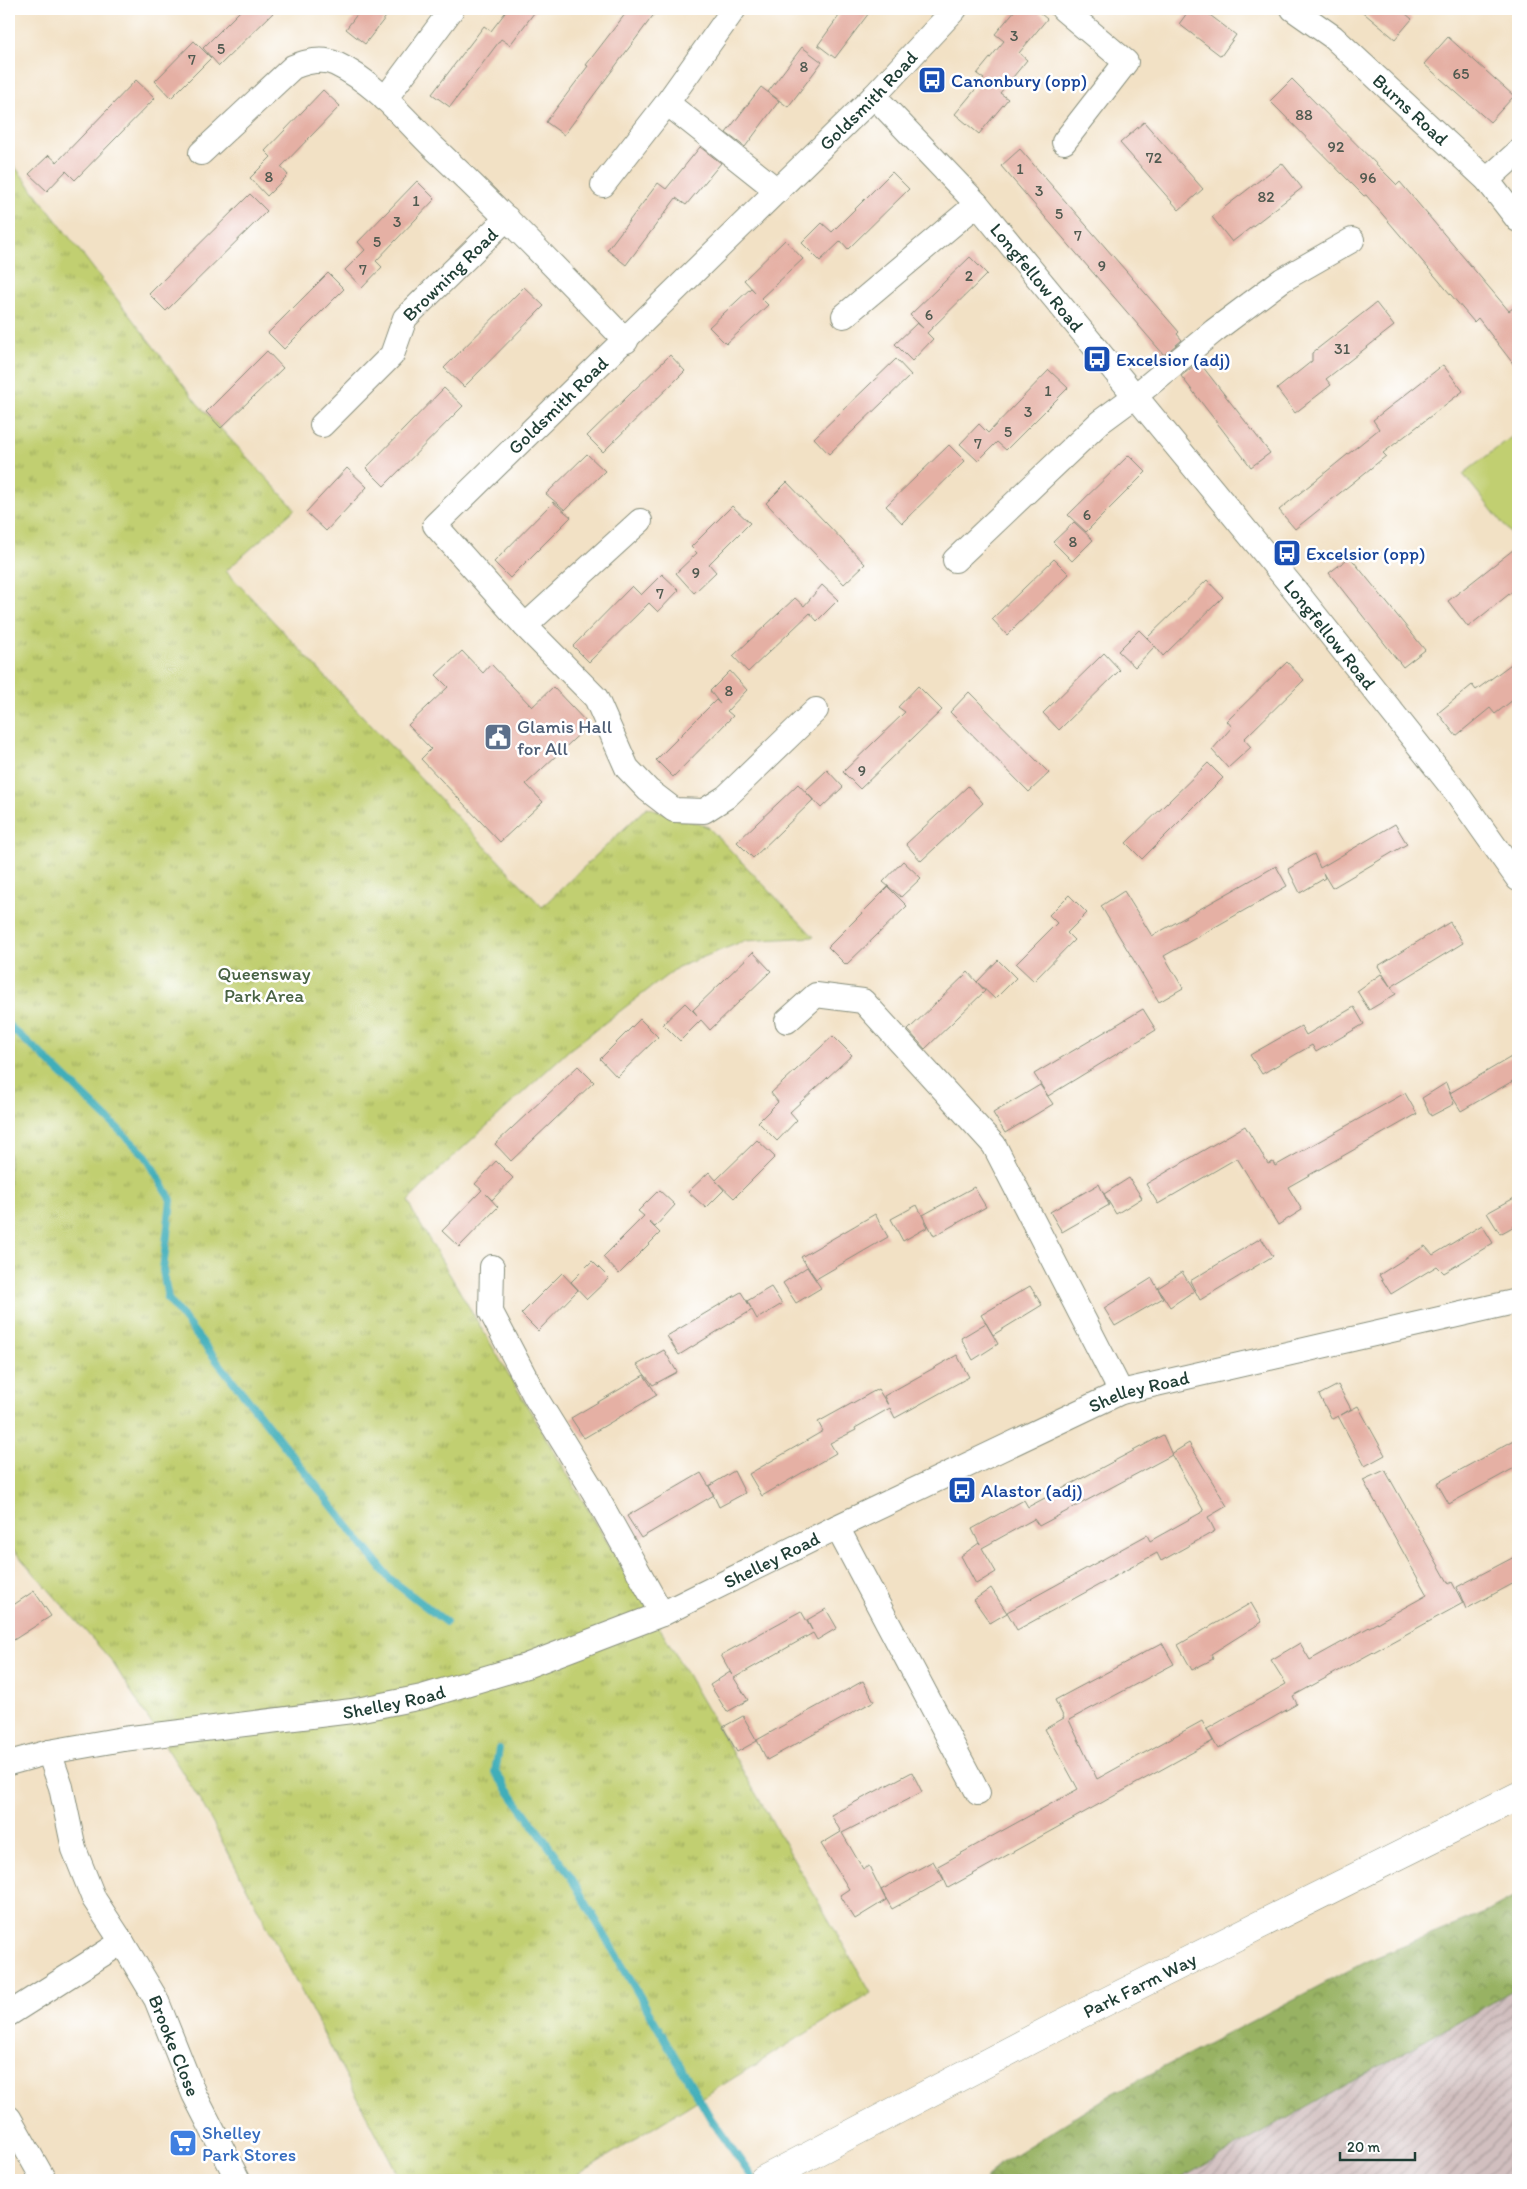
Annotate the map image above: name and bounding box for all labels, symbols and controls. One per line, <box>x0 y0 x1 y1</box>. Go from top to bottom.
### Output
house number: 3 <box>1010 26 1019 45</box>
house number: 5 <box>217 39 225 58</box>
street label: Goldsmith Road <box>814 46 923 155</box>
house number: 7 <box>188 50 196 69</box>
house number: 8 <box>800 57 809 76</box>
house number: 65 <box>1453 64 1469 83</box>
bus stop icon: Canonbury (opp) <box>917 65 947 95</box>
place label: Canonbury (opp) <box>951 69 1087 92</box>
street label: Burns Road <box>1368 69 1454 151</box>
house number: 88 <box>1295 105 1313 124</box>
house number: 92 <box>1328 137 1345 156</box>
house number: 72 <box>1146 148 1163 167</box>
house number: 1 <box>1016 159 1024 178</box>
house number: 8 <box>265 167 274 186</box>
house number: 96 <box>1360 168 1376 187</box>
house number: 3 <box>1035 181 1044 200</box>
house number: 82 <box>1257 187 1275 206</box>
house number: 1 <box>412 191 420 210</box>
house number: 5 <box>1055 204 1063 223</box>
house number: 3 <box>393 212 402 231</box>
street label: Longfellow Road <box>985 218 1089 337</box>
street label: Browning Road <box>398 222 503 326</box>
house number: 7 <box>1074 226 1082 245</box>
house number: 5 <box>373 232 381 251</box>
house number: 9 <box>1098 256 1106 275</box>
house number: 7 <box>359 260 367 279</box>
house number: 2 <box>965 266 974 285</box>
house number: 6 <box>925 305 933 324</box>
house number: 31 <box>1334 339 1351 358</box>
bus stop icon: Excelsior (adj) <box>1082 344 1112 374</box>
place label: Excelsior (adj) <box>1116 348 1230 371</box>
street label: Goldsmith Road <box>503 351 613 459</box>
house number: 1 <box>1044 381 1052 400</box>
house number: 3 <box>1024 402 1033 421</box>
house number: 5 <box>1004 422 1012 441</box>
house number: 7 <box>974 434 982 453</box>
house number: 6 <box>1083 505 1091 524</box>
house number: 8 <box>1069 532 1078 551</box>
bus stop icon: Excelsior (opp) <box>1272 538 1302 568</box>
place label: Excelsior (opp) <box>1306 542 1425 565</box>
house number: 9 <box>692 563 700 582</box>
street label: Longfellow Road <box>1279 575 1381 695</box>
house number: 7 <box>656 584 664 603</box>
house number: 8 <box>725 681 734 700</box>
place label: Glamis Hall for All <box>517 715 613 760</box>
public building icon: Glamis Hall for All <box>483 722 513 752</box>
house number: 9 <box>858 761 866 780</box>
park label: Queensway Park Area <box>217 962 311 1007</box>
street label: Shelley Road <box>1085 1366 1191 1418</box>
bus stop icon: Alastor (adj) <box>947 1475 977 1505</box>
place label: Alastor (adj) <box>981 1479 1083 1502</box>
street label: Shelley Road <box>720 1527 823 1594</box>
street label: Shelley Road <box>341 1680 448 1724</box>
street label: Park Farm Way <box>1079 1947 1200 2023</box>
street label: Brooke Close <box>144 1992 205 2100</box>
place label: Shelley Park Stores <box>202 2121 296 2166</box>
supermarket icon: Shelley Park Stores <box>168 2128 198 2158</box>
scale bar <box>1340 2129 1414 2161</box>
text: 20 m <box>1347 2138 1381 2156</box>

